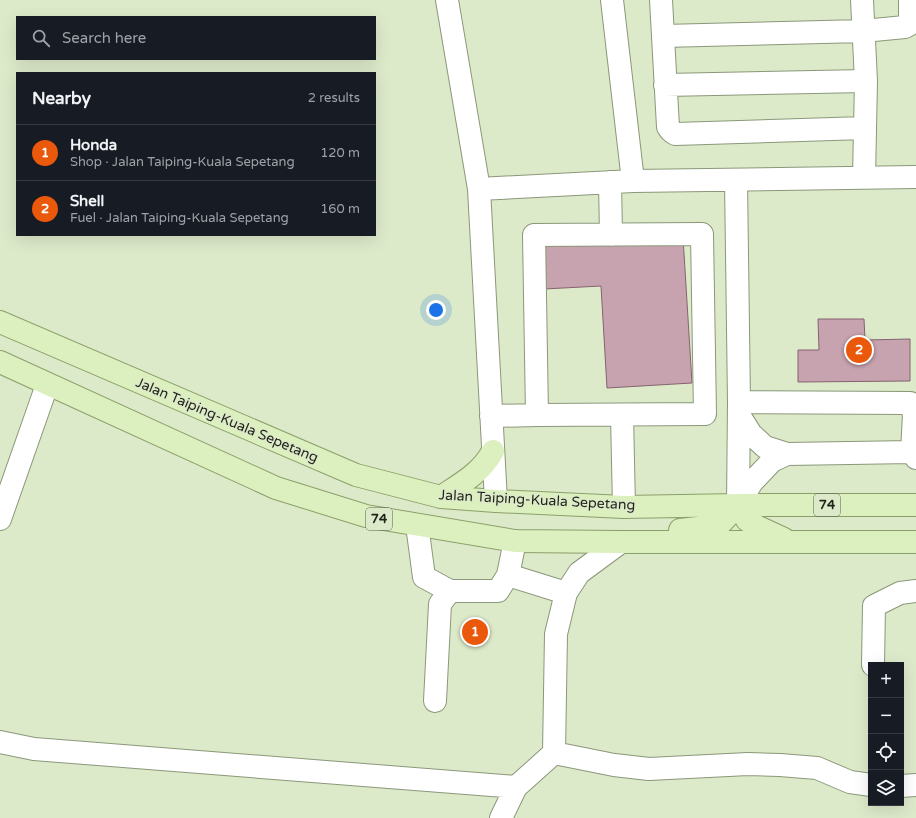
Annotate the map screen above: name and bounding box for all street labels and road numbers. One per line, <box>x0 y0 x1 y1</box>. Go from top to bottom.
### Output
street label: Jalan Taiping-Kuala Sepetang <box>133 374 321 466</box>
street label: Jalan Taiping-Kuala Sepetang <box>438 486 636 514</box>
road number: 74 <box>814 494 840 516</box>
road number: 74 <box>366 508 392 530</box>

